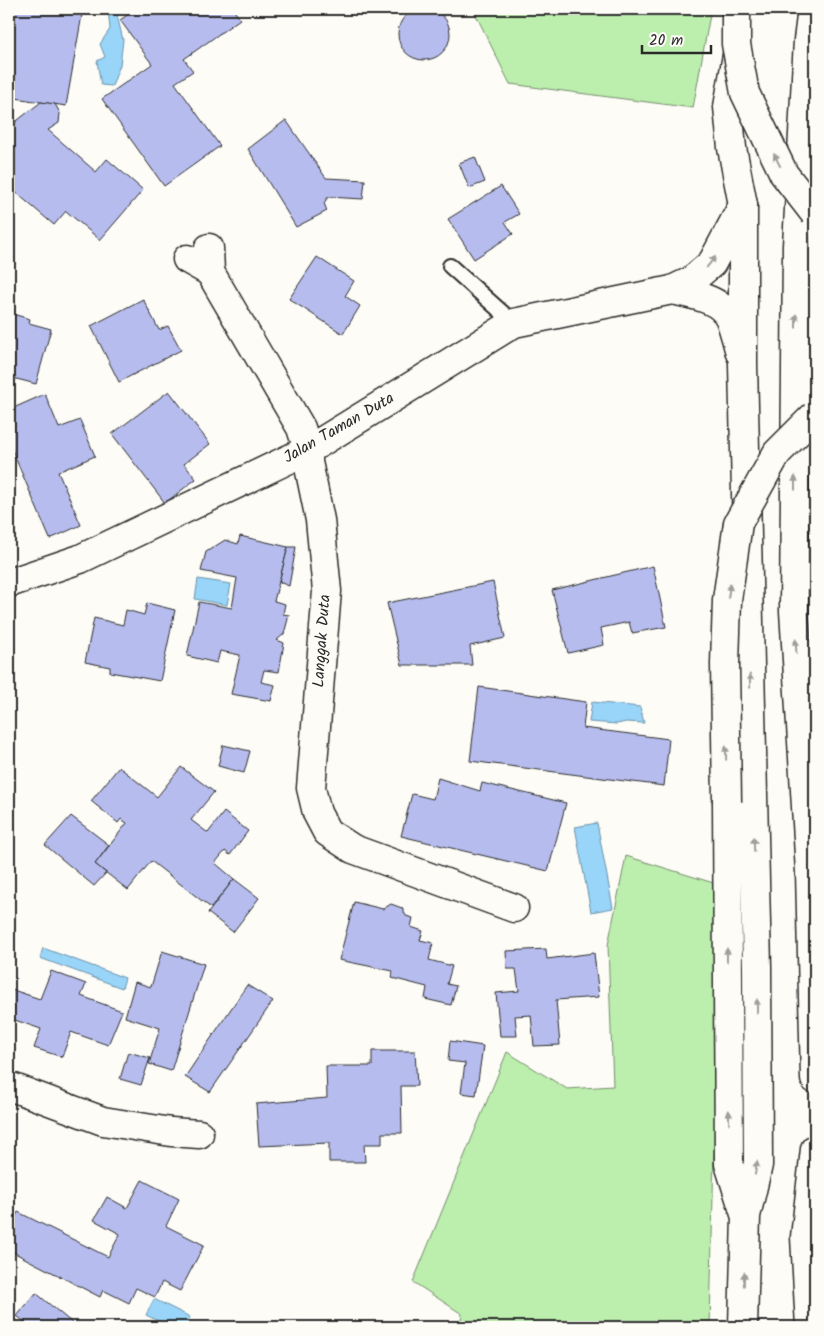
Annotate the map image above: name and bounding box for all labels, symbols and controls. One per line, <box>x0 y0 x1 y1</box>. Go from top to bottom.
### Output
scale bar <box>642 22 710 54</box>
text: 20 m <box>649 29 683 53</box>
one-way arrow <box>773 153 781 167</box>
one-way arrow <box>706 255 716 269</box>
one-way arrow <box>792 312 800 328</box>
street label: Jalan Taman Duta <box>279 386 399 470</box>
one-way arrow <box>791 475 799 491</box>
one-way arrow <box>725 583 733 599</box>
street label: Langgak Duta <box>306 594 338 688</box>
one-way arrow <box>792 637 800 653</box>
one-way arrow <box>746 673 754 689</box>
one-way arrow <box>722 745 730 761</box>
one-way arrow <box>750 835 758 851</box>
one-way arrow <box>723 946 731 962</box>
one-way arrow <box>753 998 761 1014</box>
one-way arrow <box>725 1109 733 1125</box>
one-way arrow <box>753 1160 761 1176</box>
one-way arrow <box>740 1270 748 1286</box>

